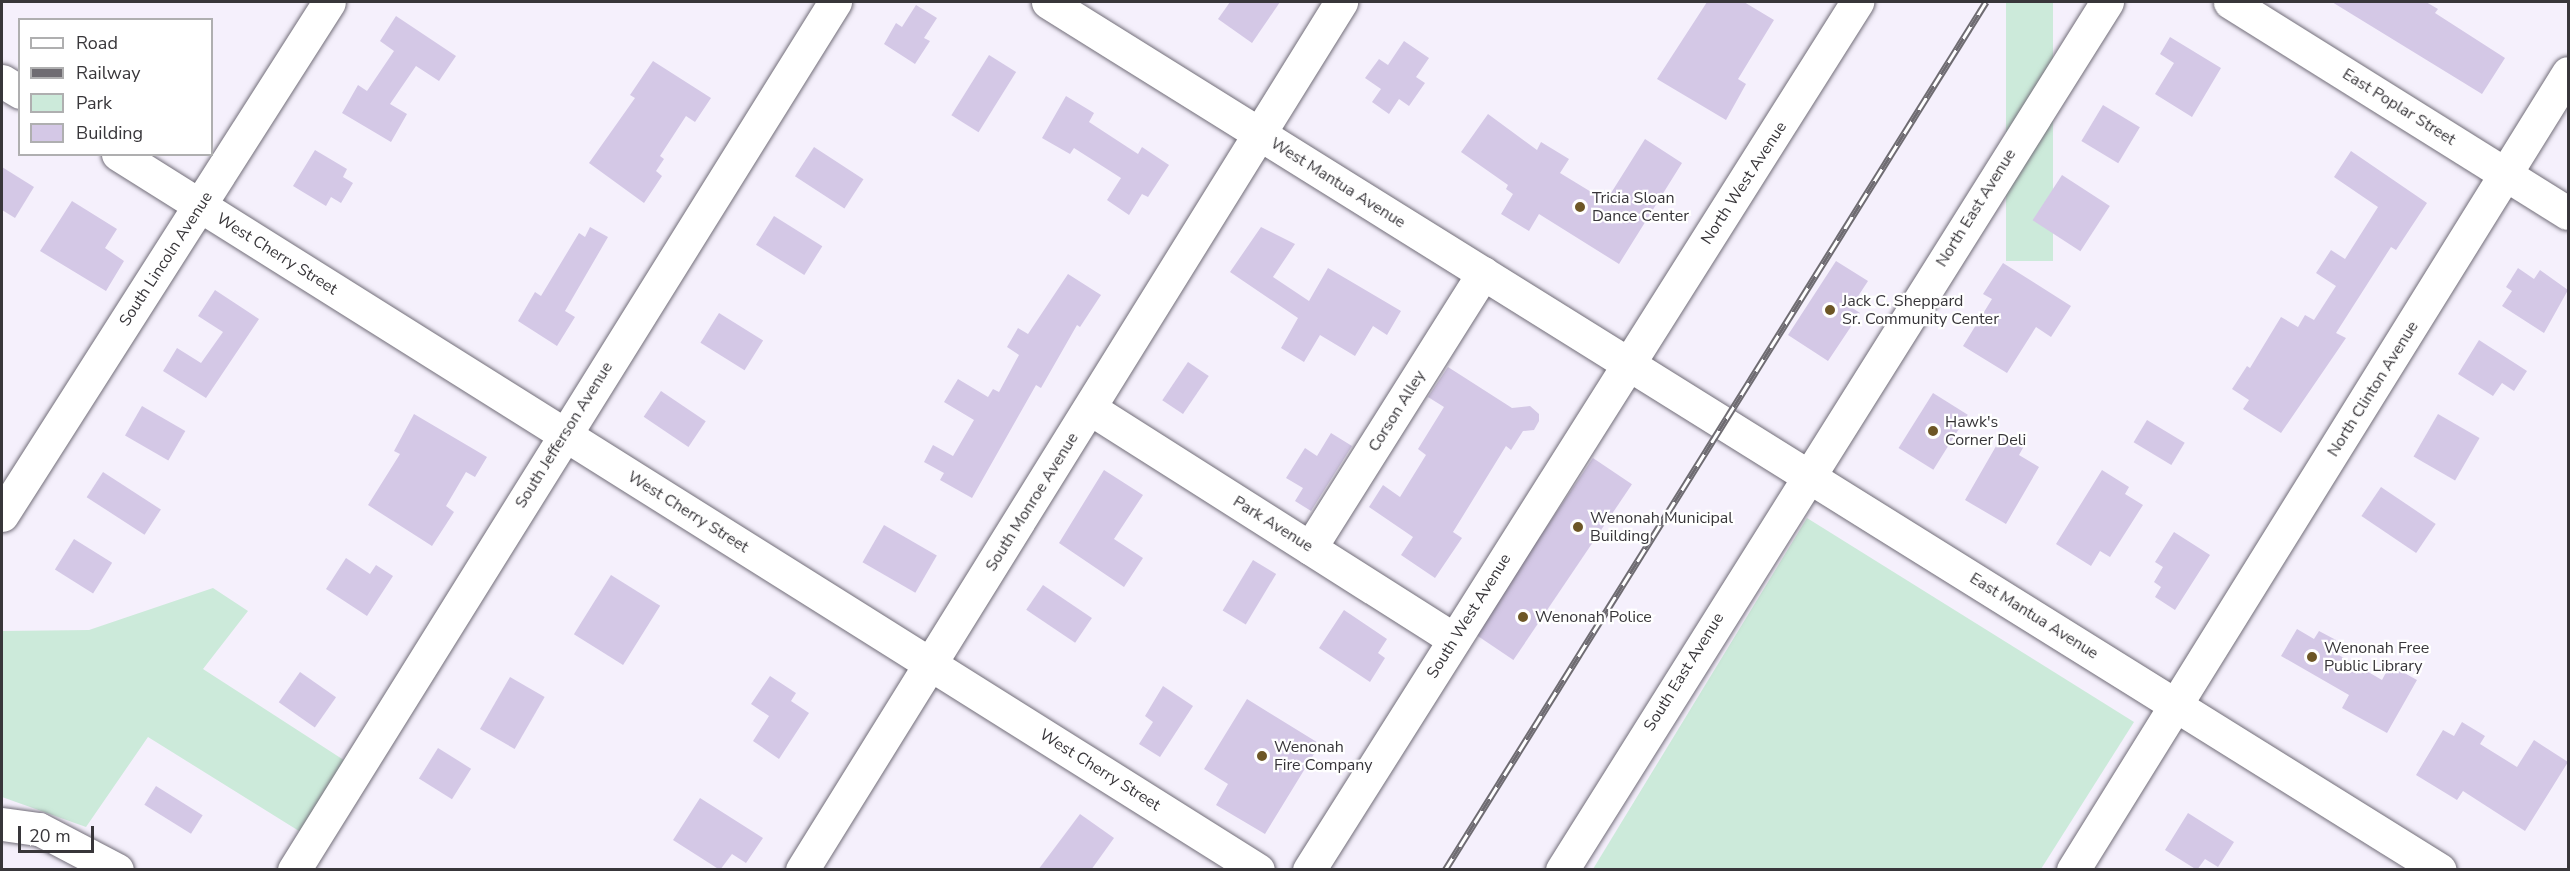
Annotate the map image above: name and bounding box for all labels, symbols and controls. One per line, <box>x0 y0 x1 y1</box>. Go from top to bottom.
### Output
legend <box>18 18 213 156</box>
text: Road <box>76 31 118 55</box>
text: Railway <box>76 61 141 85</box>
street label: East Poplar Street <box>2339 64 2459 150</box>
text: Park <box>76 91 112 115</box>
street label: North West Avenue <box>1697 118 1791 248</box>
text: Building <box>76 121 143 145</box>
street label: West Mantua Avenue <box>1267 134 1409 232</box>
street label: North East Avenue <box>1932 146 2020 270</box>
street label: South Lincoln Avenue <box>115 188 217 330</box>
place label: Tricia Sloan Dance Center <box>1592 188 1689 226</box>
marker: Tricia Sloan Dance Center <box>1573 200 1587 214</box>
street label: West Cherry Street <box>213 209 341 299</box>
place label: Jack C. Sheppard Sr. Community Center <box>1842 291 1999 329</box>
marker: Jack C. Sheppard Sr. Community Center <box>1823 303 1837 317</box>
street label: North Clinton Avenue <box>2324 318 2422 460</box>
street label: South Jefferson Avenue <box>511 358 617 512</box>
street label: Corson Alley <box>1364 367 1430 455</box>
place label: Hawk's Corner Deli <box>1945 412 2026 450</box>
marker: Hawk's Corner Deli <box>1926 424 1940 438</box>
street label: South Monroe Avenue <box>982 429 1082 575</box>
street label: West Cherry Street <box>624 467 752 557</box>
street label: Park Avenue <box>1230 492 1316 556</box>
place label: Wenonah Municipal Building <box>1590 508 1733 546</box>
marker: Wenonah Municipal Building <box>1571 520 1585 534</box>
street label: South West Avenue <box>1423 550 1515 682</box>
street label: East Mantua Avenue <box>1966 569 2102 663</box>
place label: Wenonah Police <box>1535 607 1652 627</box>
street label: South East Avenue <box>1640 609 1728 735</box>
marker: Wenonah Police <box>1516 610 1530 624</box>
place label: Wenonah Free Public Library <box>2324 638 2429 676</box>
marker: Wenonah Free Public Library <box>2305 650 2319 664</box>
street label: West Cherry Street <box>1036 725 1164 815</box>
place label: Wenonah Fire Company <box>1274 737 1373 775</box>
marker: Wenonah Fire Company <box>1255 749 1269 763</box>
scale bar <box>21 814 98 852</box>
text: 20 m <box>29 824 71 848</box>

